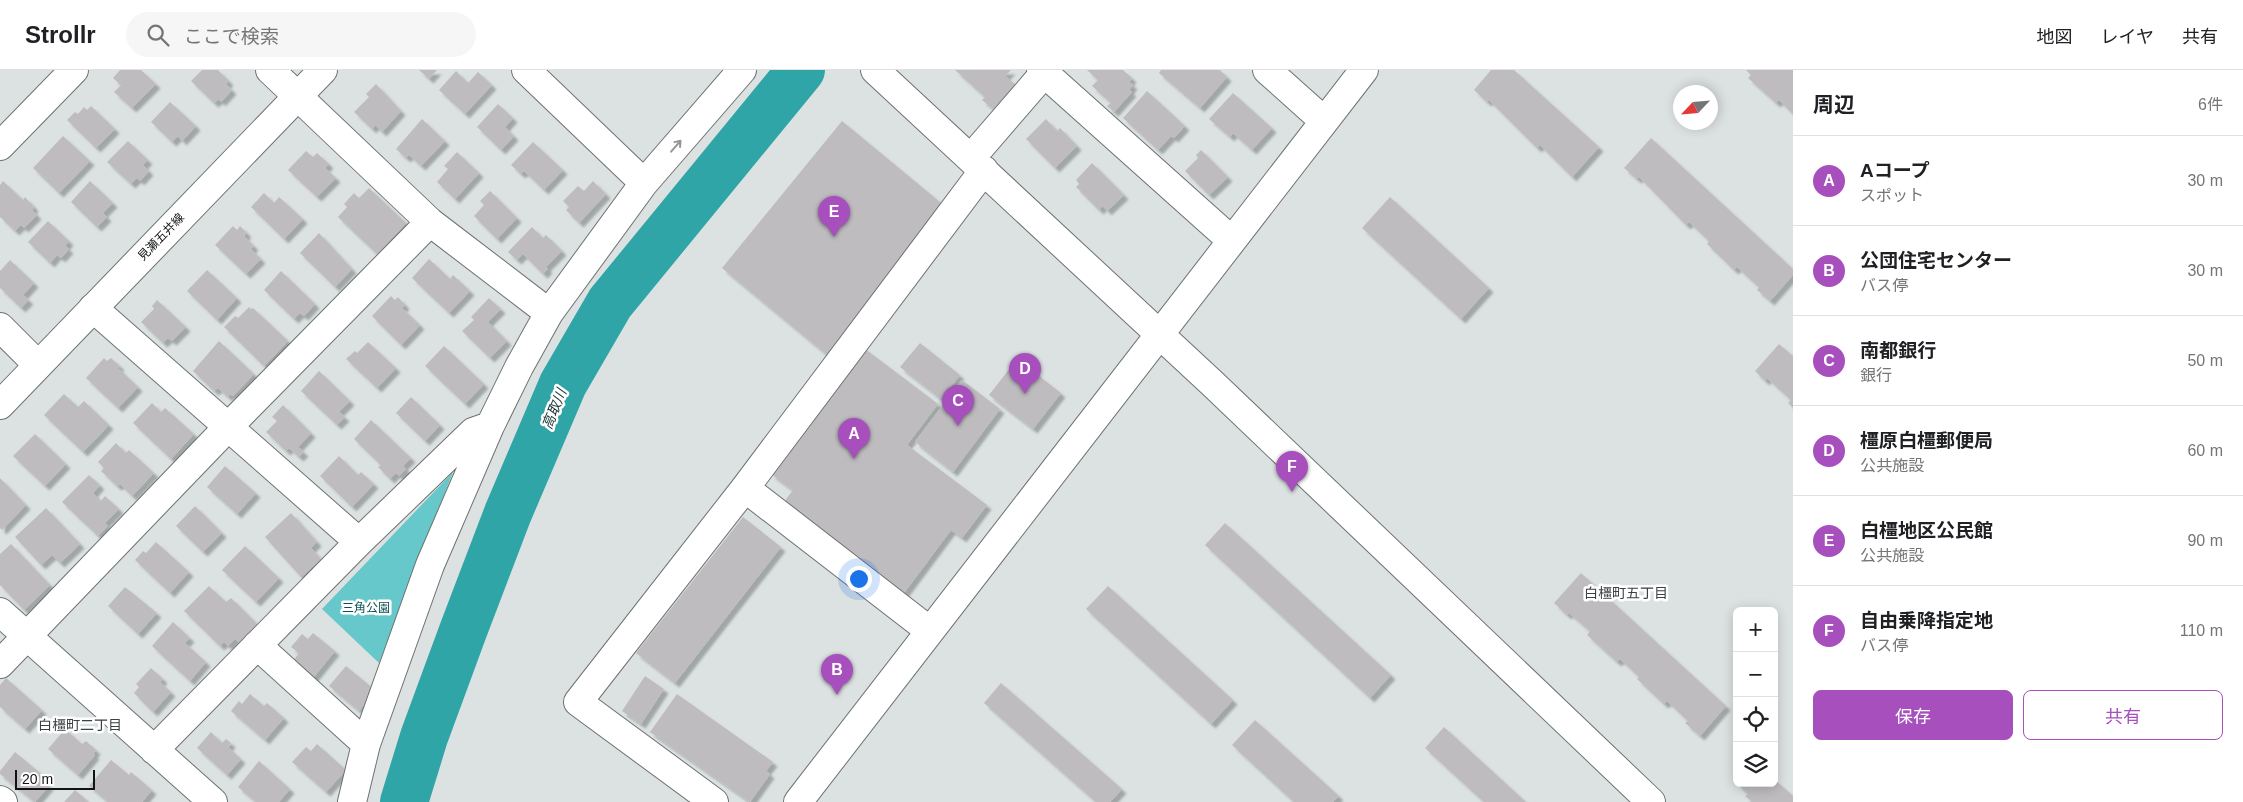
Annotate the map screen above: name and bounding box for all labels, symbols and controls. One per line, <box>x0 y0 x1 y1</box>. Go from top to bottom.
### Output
search box <box>126 12 476 57</box>
text: Strollr <box>25 21 96 48</box>
icon: search <box>144 21 172 49</box>
text: ここで検索 <box>184 26 279 47</box>
text: 地図 <box>2037 27 2073 47</box>
text: レイヤ <box>2101 27 2154 47</box>
text: 共有 <box>2182 27 2218 47</box>
north arrow <box>1673 85 1718 130</box>
text: 周辺 <box>1813 93 1855 116</box>
text: 6件 <box>2198 96 2223 113</box>
one-way arrow <box>670 140 681 153</box>
text: Aコープ <box>1860 160 1930 181</box>
text: A <box>1823 172 1835 189</box>
text: 30 m <box>2187 172 2223 189</box>
text: スポット <box>1860 187 1924 204</box>
pin: E <box>818 196 850 237</box>
street label: 見瀬五井線 <box>135 211 187 263</box>
text: 公団住宅センター <box>1860 250 2012 271</box>
text: B <box>1823 262 1835 279</box>
text: 30 m <box>2187 262 2223 279</box>
text: バス停 <box>1860 277 1908 294</box>
text: 南都銀行 <box>1860 340 1936 361</box>
text: C <box>1823 352 1835 369</box>
text: 50 m <box>2187 352 2223 369</box>
pin: D <box>1009 353 1041 394</box>
text: 銀行 <box>1860 367 1892 384</box>
water label: 高取川 <box>539 385 570 431</box>
pin: C <box>942 385 974 426</box>
pin: A <box>838 418 870 459</box>
text: 橿原白橿郵便局 <box>1860 430 1993 451</box>
text: D <box>1823 442 1835 459</box>
text: 60 m <box>2187 442 2223 459</box>
pin: F <box>1276 451 1308 492</box>
text: 公共施設 <box>1860 457 1924 474</box>
text: 白橿地区公民館 <box>1860 520 1993 541</box>
text: E <box>1824 532 1834 549</box>
text: 90 m <box>2187 532 2223 549</box>
text: 公共施設 <box>1860 547 1924 564</box>
your location <box>846 566 872 592</box>
district label: 白橿町五丁目 <box>1584 585 1668 601</box>
park label: 三角公園 <box>342 601 390 615</box>
map controls <box>1733 607 1778 787</box>
button: + <box>1733 607 1778 652</box>
text: 自由乗降指定地 <box>1860 610 1993 631</box>
text: F <box>1824 622 1834 639</box>
text: 110 m <box>2180 622 2223 639</box>
text: バス停 <box>1860 637 1908 654</box>
button: − <box>1733 652 1778 697</box>
pin: B <box>821 654 853 695</box>
button: 保存 <box>1813 690 2013 740</box>
button: 共有 <box>2023 690 2223 740</box>
button: locate <box>1733 697 1778 742</box>
district label: 白橿町二丁目 <box>38 717 122 733</box>
button: layers <box>1733 742 1778 787</box>
scale bar <box>15 767 95 790</box>
text: 20 m <box>22 771 53 787</box>

